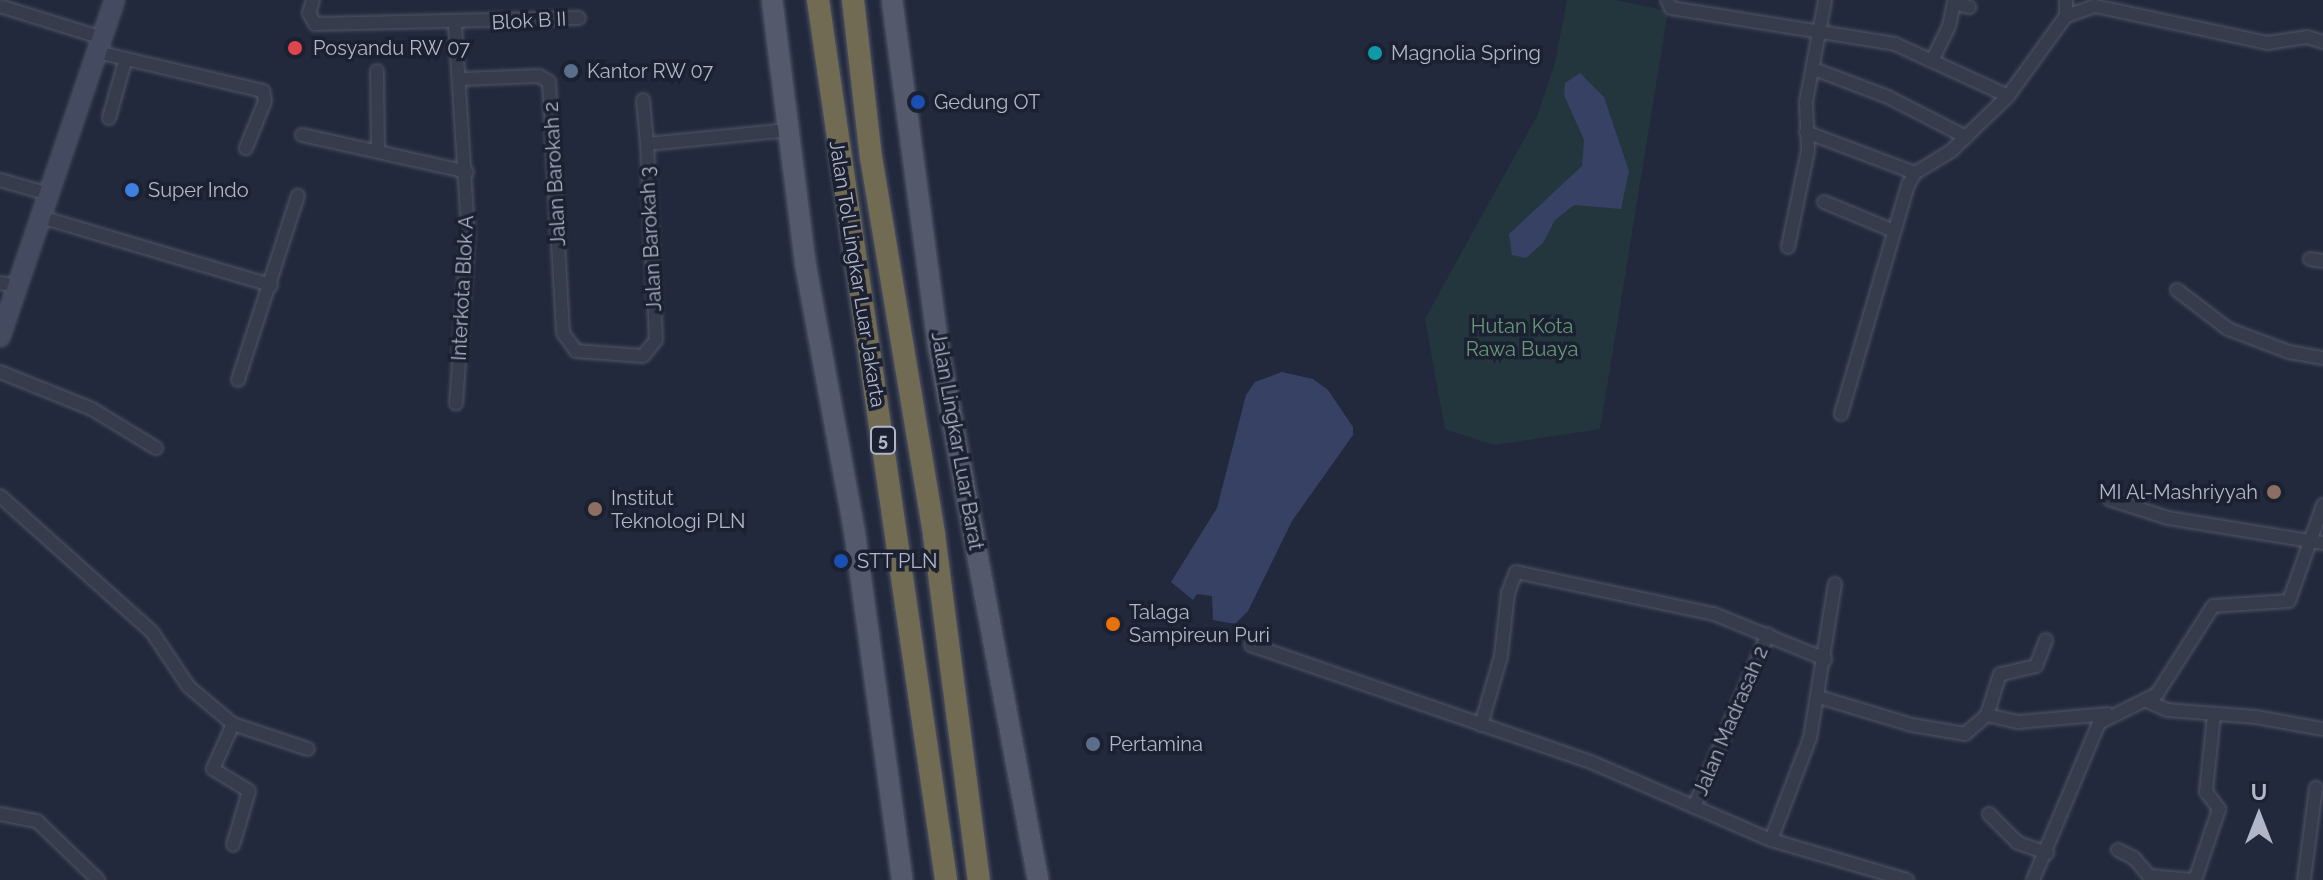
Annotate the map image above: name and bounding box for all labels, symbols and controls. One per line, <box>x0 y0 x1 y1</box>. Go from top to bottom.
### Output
street label: Blok B II <box>491 7 567 35</box>
place label: Posyandu RW 07 <box>313 36 471 60</box>
marker: Posyandu RW 07 <box>284 37 306 59</box>
place label: Magnolia Spring <box>1391 41 1541 65</box>
marker: Magnolia Spring <box>1366 44 1384 62</box>
place label: Kantor RW 07 <box>587 59 714 83</box>
marker: Kantor RW 07 <box>562 62 580 80</box>
place label: Gedung OT <box>934 90 1040 114</box>
marker: Gedung OT <box>909 93 927 111</box>
street label: Jalan Barokah 2 <box>539 101 571 247</box>
street label: Jalan Tol Lingkar Luar Jakarta <box>824 138 890 410</box>
street label: Jalan Barokah 3 <box>635 166 667 312</box>
place label: Super Indo <box>148 178 249 202</box>
marker: Super Indo <box>123 181 141 199</box>
street label: Interkota Blok A <box>447 214 479 362</box>
park label: Hutan Kota Rawa Buaya <box>1466 314 1578 361</box>
street label: Jalan Lingkar Luar Barat <box>926 329 988 553</box>
road number: 5 <box>869 426 897 454</box>
place label: MI Al-Mashriyyah <box>2098 480 2258 504</box>
marker: MI Al-Mashriyyah <box>2265 483 2283 501</box>
place label: Institut Teknologi PLN <box>611 486 746 533</box>
marker: Institut Teknologi PLN <box>586 500 604 518</box>
place label: STT PLN <box>857 549 938 573</box>
marker: STT PLN <box>832 552 850 570</box>
place label: Talaga Sampireun Puri <box>1129 600 1270 647</box>
marker: Talaga Sampireun Puri <box>1104 615 1122 633</box>
street label: Jalan Madrasah 2 <box>1689 643 1773 799</box>
place label: Pertamina <box>1109 732 1203 756</box>
marker: Pertamina <box>1084 735 1102 753</box>
north arrow <box>2219 776 2299 856</box>
text: U <box>2251 779 2267 805</box>

